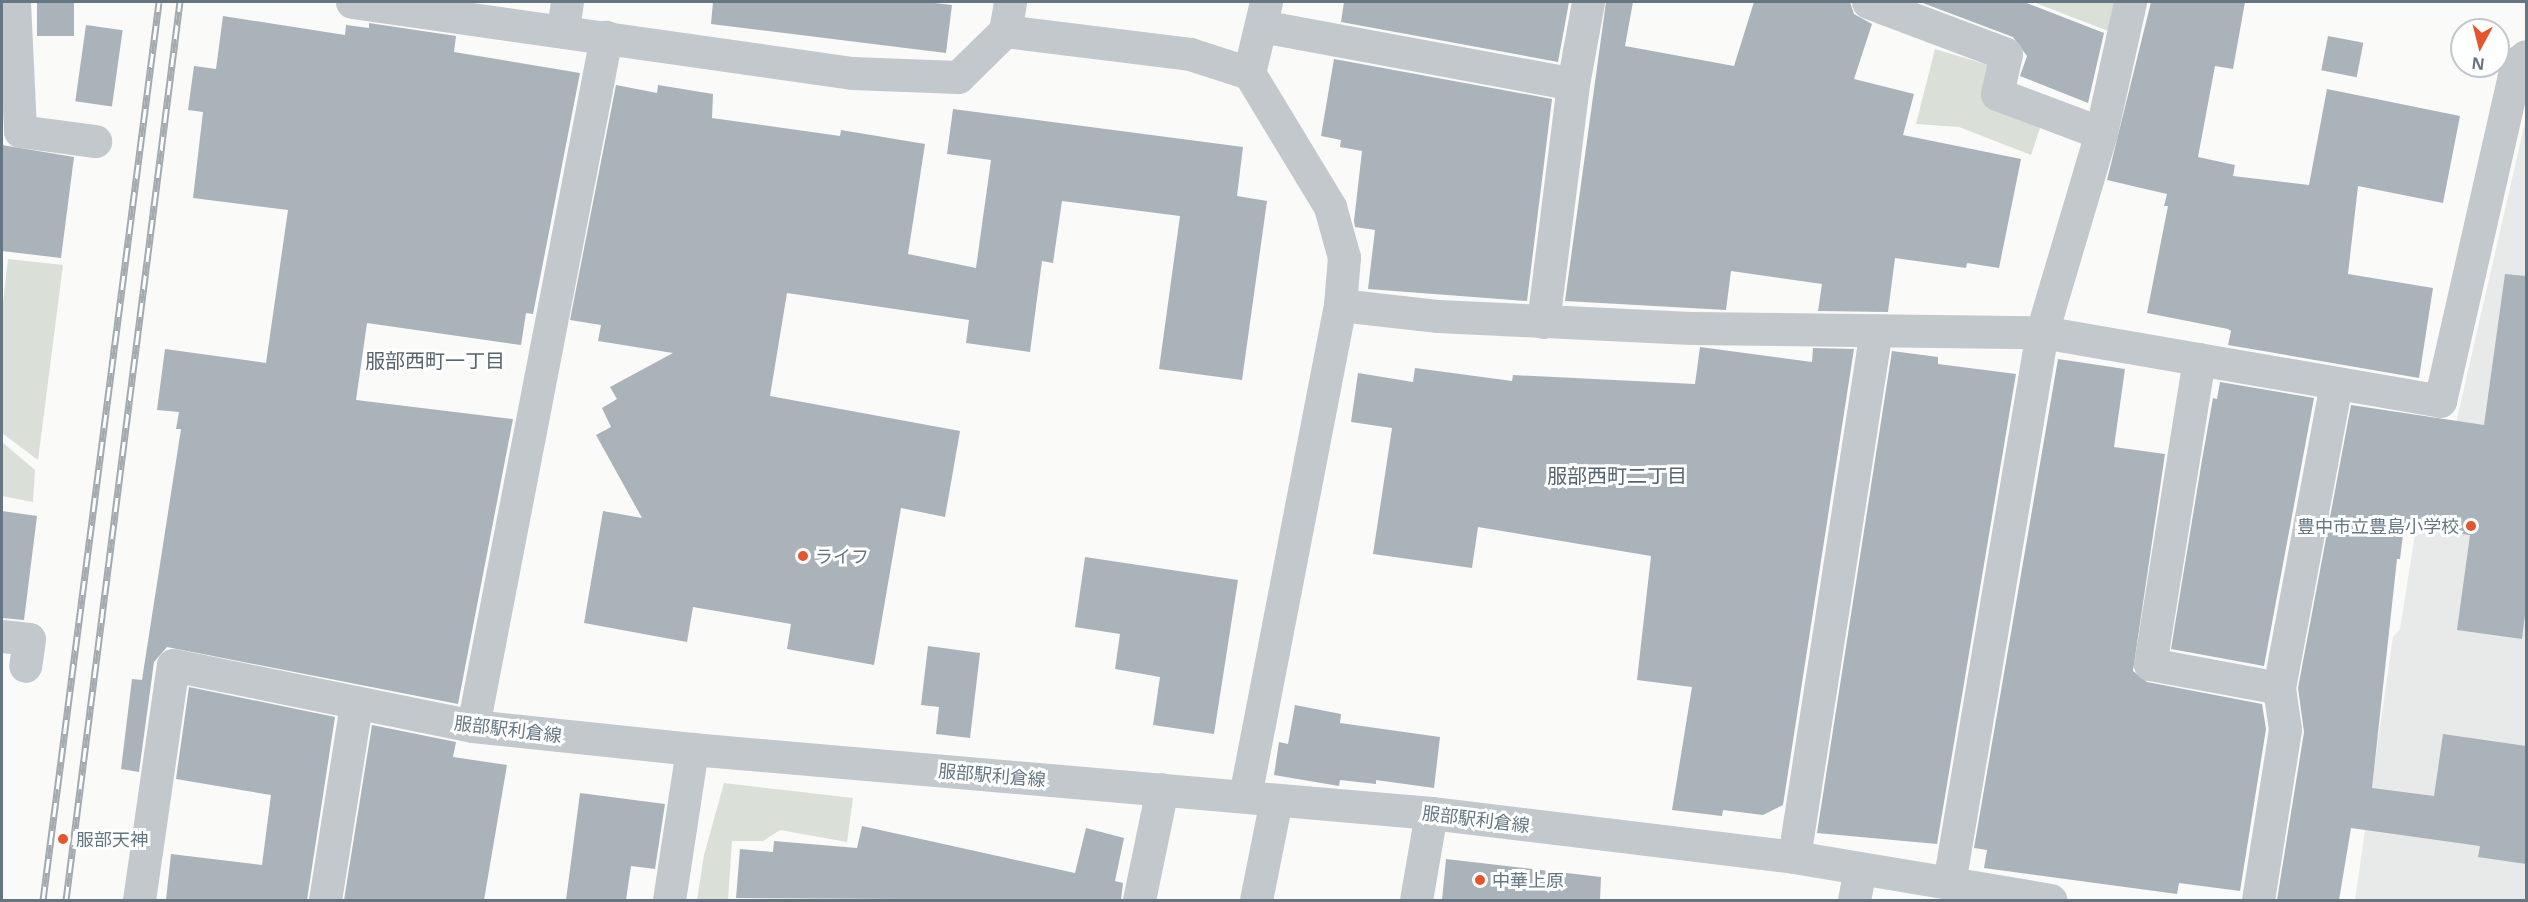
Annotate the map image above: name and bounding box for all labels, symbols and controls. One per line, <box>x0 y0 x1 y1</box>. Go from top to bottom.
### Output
north arrow <box>2450 18 2510 78</box>
text: N <box>2470 52 2486 76</box>
district label: 服部西町一丁目 <box>365 348 505 372</box>
district label: 服部西町二丁目 <box>1547 463 1687 487</box>
place label: 豊中市立豊島小学校 <box>2297 515 2459 537</box>
marker: 豊中市立豊島小学校 <box>2464 519 2478 533</box>
place label: ライフ <box>815 545 869 567</box>
marker: ライフ <box>796 549 810 563</box>
street label: 服部駅利倉線 <box>453 712 563 746</box>
street label: 服部駅利倉線 <box>937 760 1047 790</box>
street label: 服部駅利倉線 <box>1421 802 1531 836</box>
place label: 服部天神 <box>76 828 148 850</box>
marker: 服部天神 <box>54 830 72 848</box>
place label: 中華上原 <box>1492 869 1564 891</box>
marker: 中華上原 <box>1473 873 1487 887</box>

